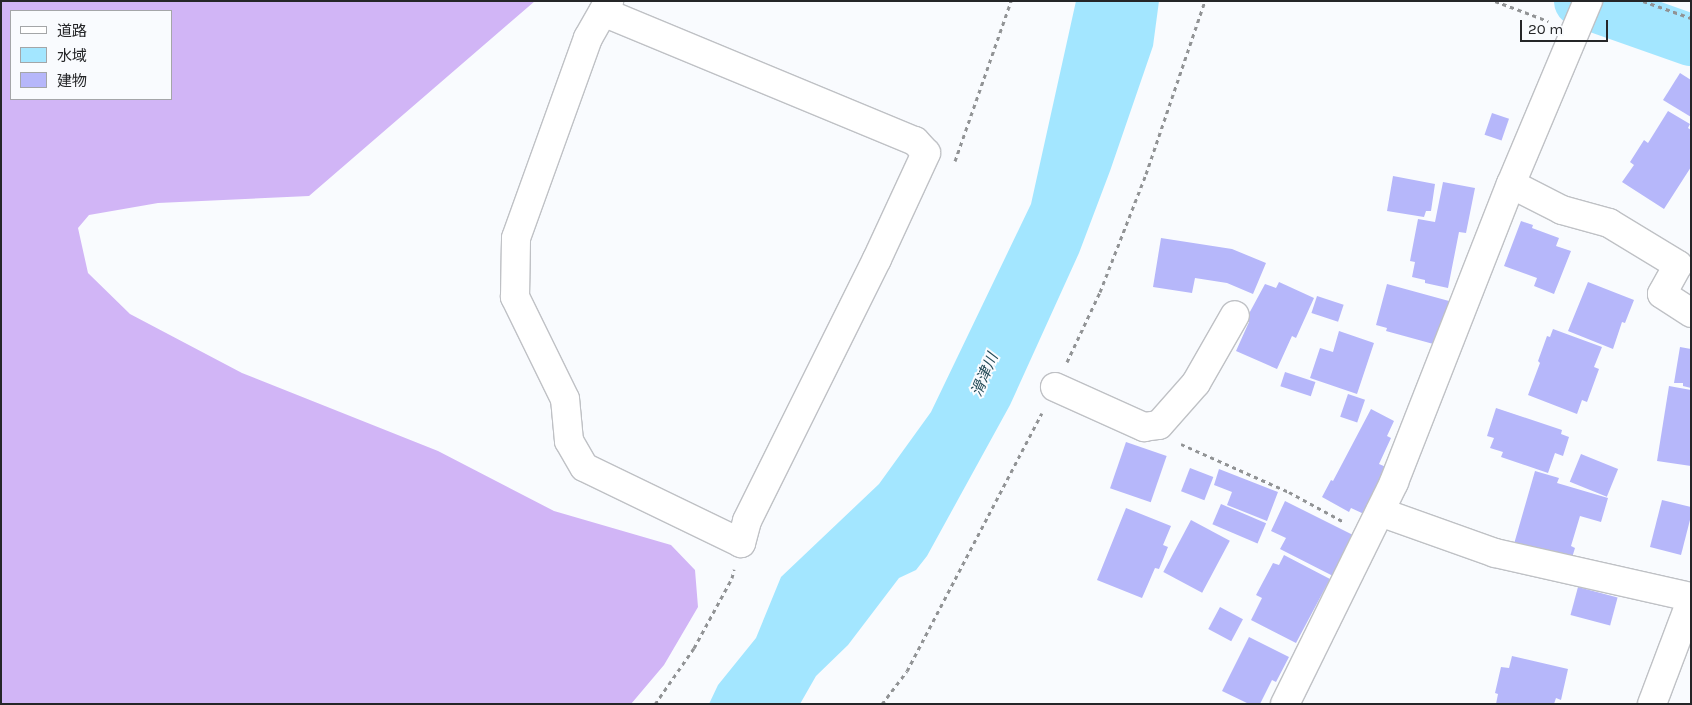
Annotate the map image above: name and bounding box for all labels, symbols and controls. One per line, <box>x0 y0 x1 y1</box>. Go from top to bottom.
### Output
legend <box>10 10 172 100</box>
scale bar <box>1522 10 1610 42</box>
text: 20 m <box>1528 20 1563 38</box>
text: 道路 <box>57 22 87 40</box>
text: 水域 <box>57 47 87 65</box>
text: 建物 <box>57 72 87 90</box>
water label: 滑津川 <box>968 351 1002 399</box>

